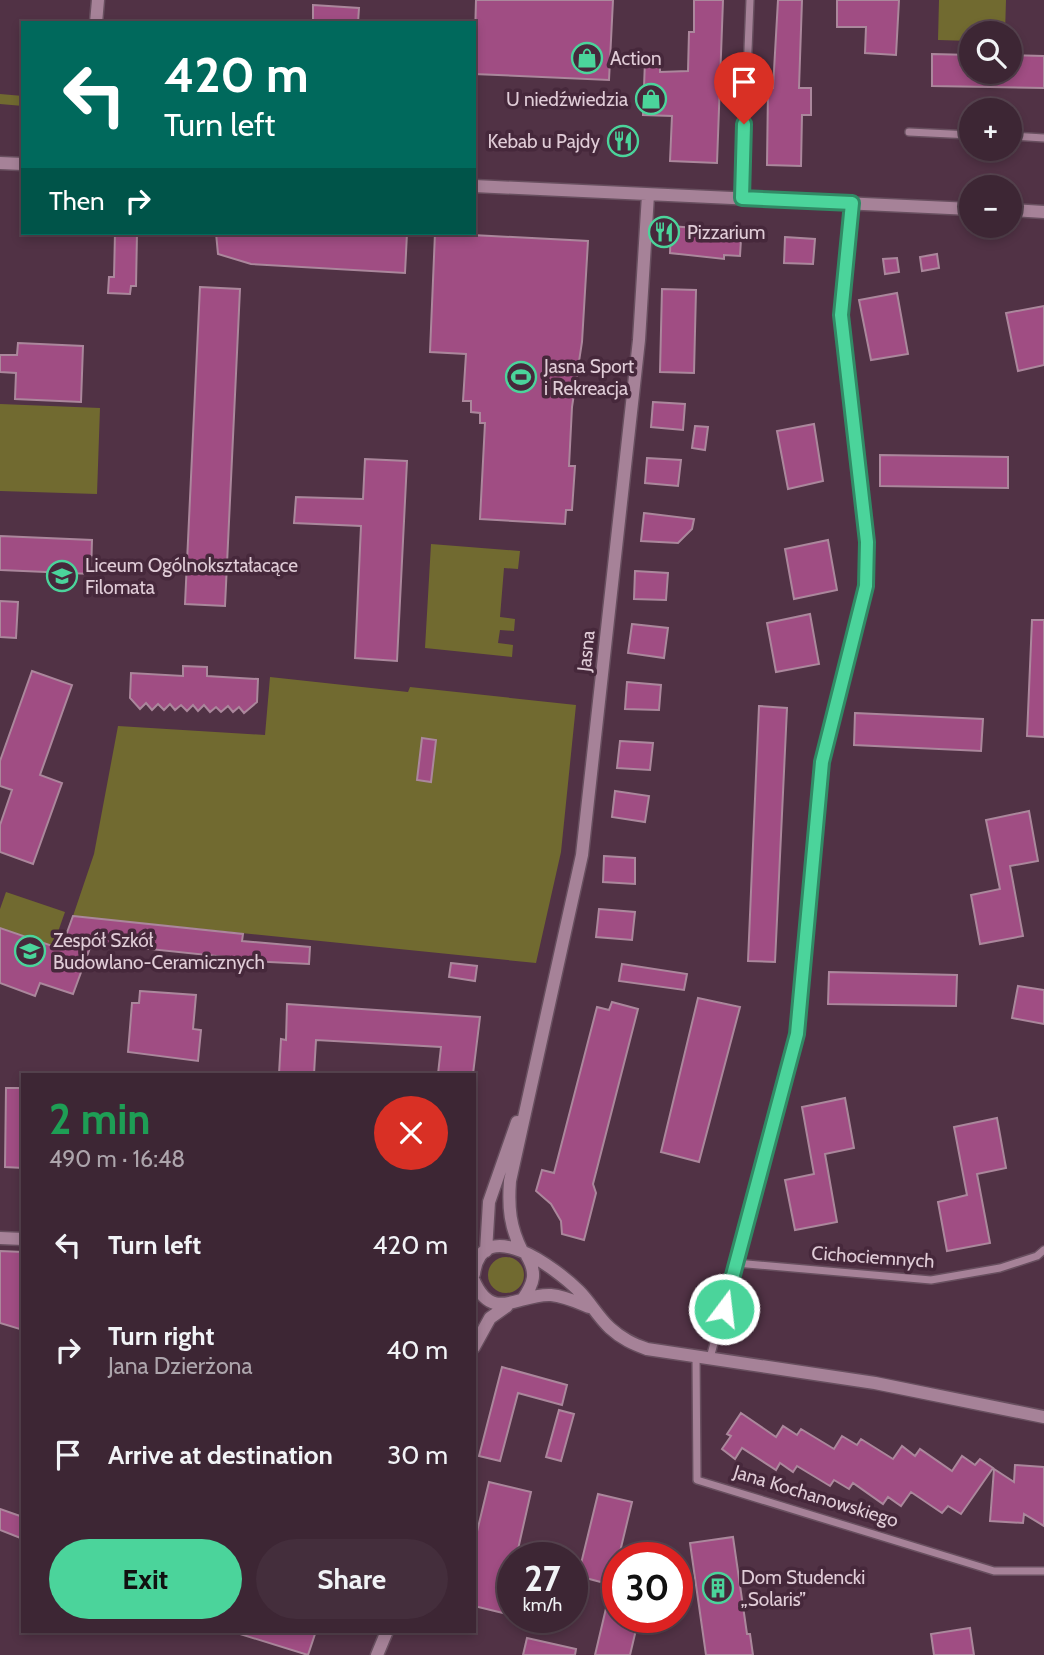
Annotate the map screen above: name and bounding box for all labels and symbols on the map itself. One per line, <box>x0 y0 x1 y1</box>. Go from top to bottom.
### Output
shop icon: Action <box>570 41 604 75</box>
place label: Action <box>610 47 662 70</box>
pin <box>714 52 774 124</box>
shop icon: U niedźwiedzia <box>634 82 668 116</box>
place label: U niedźwiedzia <box>506 88 628 111</box>
restaurant icon: Kebab u Pajdy <box>606 124 640 158</box>
place label: Kebab u Pajdy <box>488 130 600 153</box>
restaurant icon: Pizzarium <box>647 215 681 249</box>
place label: Pizzarium <box>687 221 765 244</box>
place label: Jasna Sport i Rekreacja <box>543 355 635 400</box>
sports icon: Jasna Sport i Rekreacja <box>504 360 538 394</box>
place label: Liceum Ogólnokształacące Filomata <box>85 554 298 599</box>
school or university icon: Liceum Ogólnokształacące Filomata <box>45 559 79 593</box>
street label: Jasna <box>572 629 600 674</box>
place label: Zespół Szkół Budowlano-Ceramicznych <box>53 929 265 974</box>
school or university icon: Zespół Szkół Budowlano-Ceramicznych <box>13 934 47 968</box>
street label: Cichociemnych <box>811 1241 935 1273</box>
position arrow <box>687 1272 761 1346</box>
street label: Jana Kochanowskiego <box>730 1460 901 1532</box>
speed limit sign: 30 <box>602 1542 693 1633</box>
place label: Dom Studencki „Solaris” <box>741 1566 865 1611</box>
building icon: Dom Studencki „Solaris” <box>701 1571 735 1605</box>

